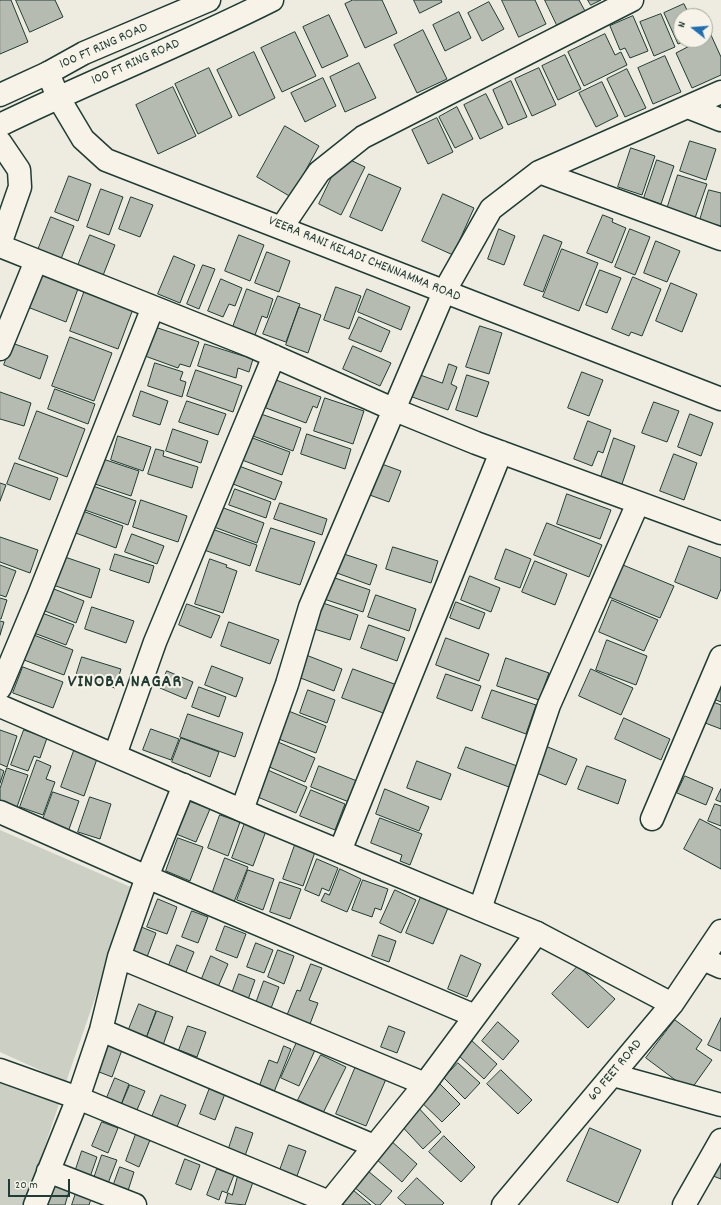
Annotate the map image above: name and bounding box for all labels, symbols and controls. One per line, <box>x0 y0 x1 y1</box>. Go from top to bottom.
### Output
north arrow <box>673 8 713 48</box>
street label: 100 FT RING ROAD <box>57 20 151 74</box>
text: N <box>674 20 691 30</box>
street label: 100 FT RING ROAD <box>89 36 183 90</box>
street label: VEERA RANI KELADI CHENNAMMA ROAD <box>265 214 463 306</box>
district label: VINOBA NAGAR <box>68 673 182 695</box>
street label: 60 FEET ROAD <box>585 1037 647 1105</box>
scale bar <box>10 1171 72 1197</box>
text: 20 m <box>15 1177 38 1194</box>

